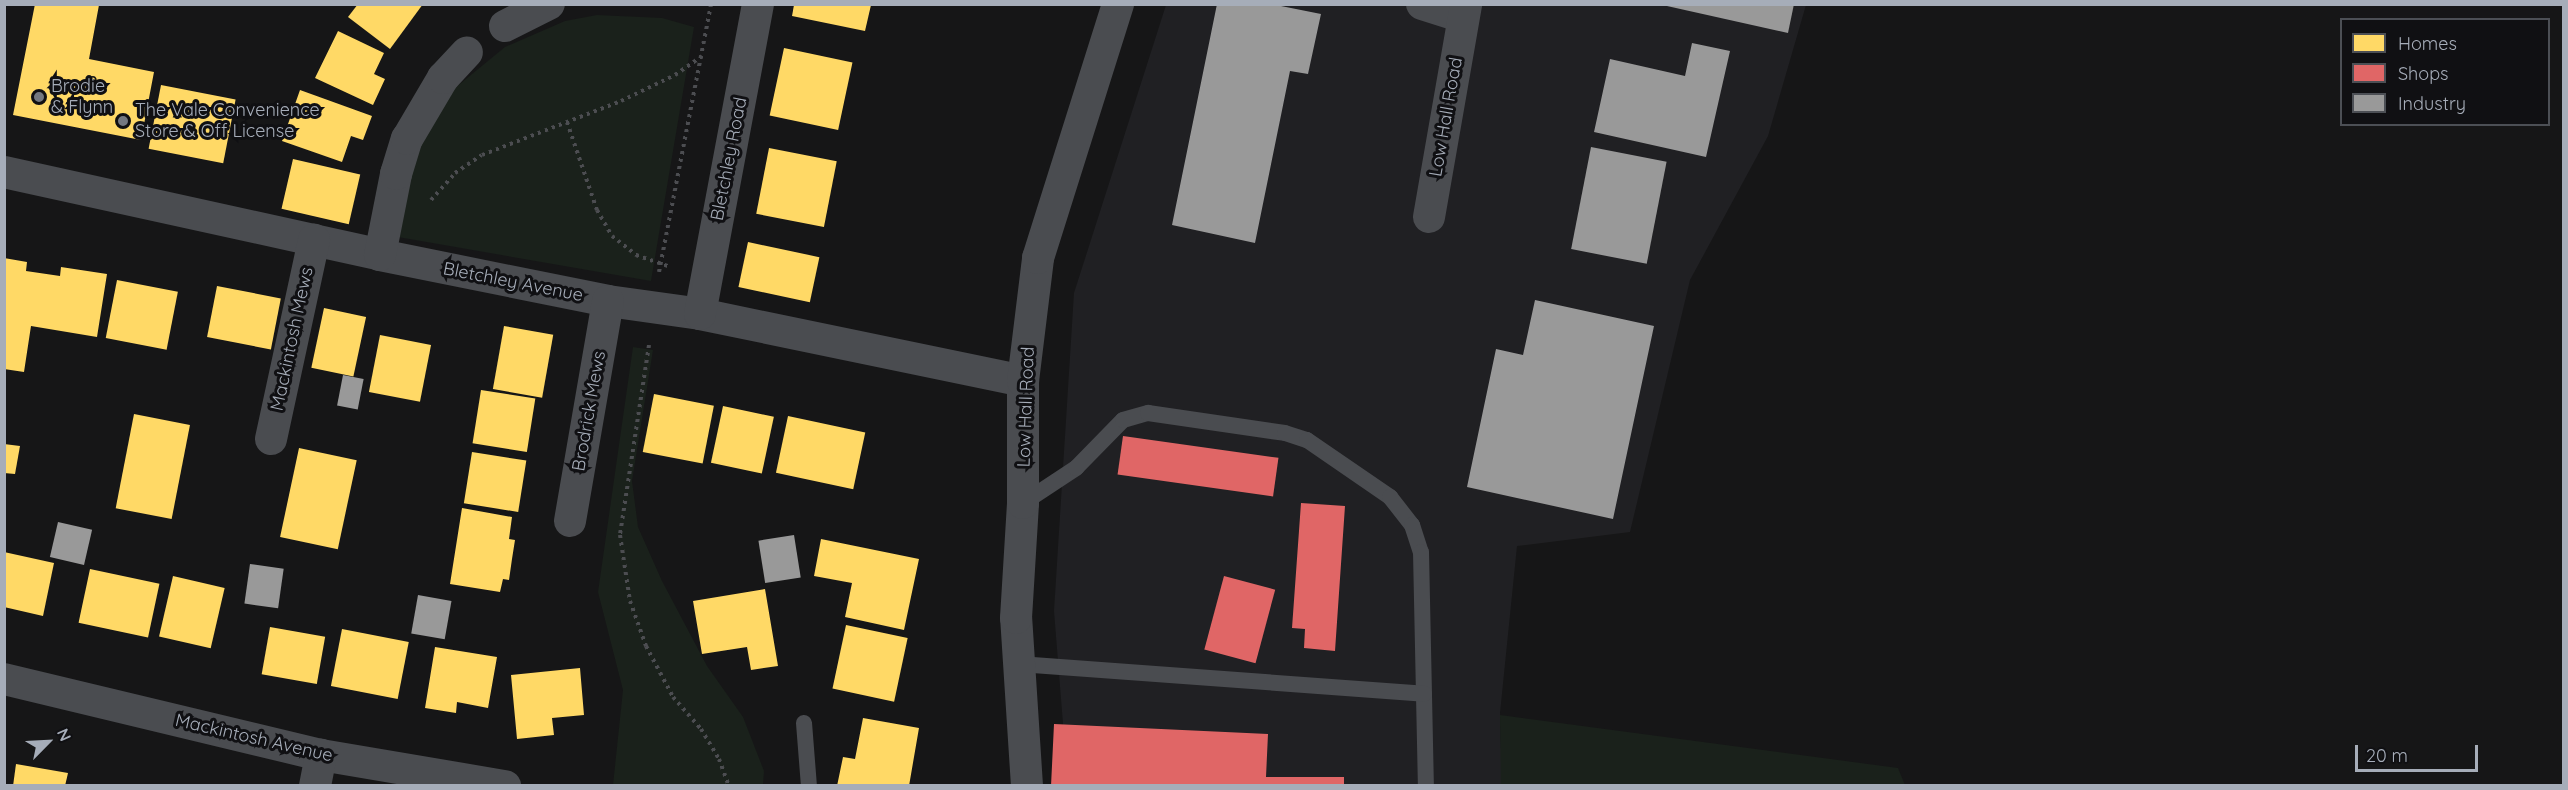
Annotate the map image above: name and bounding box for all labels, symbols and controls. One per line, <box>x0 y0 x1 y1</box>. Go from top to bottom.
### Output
legend <box>2340 18 2550 126</box>
text: Homes <box>2398 32 2457 55</box>
street label: Low Hall Road <box>1425 56 1467 178</box>
text: Shops <box>2398 62 2449 85</box>
place label: Brodie & Flynn <box>51 76 113 118</box>
marker: Brodie & Flynn <box>32 90 46 104</box>
text: Industry <box>2398 92 2466 115</box>
street label: Bletchley Road <box>706 95 752 223</box>
place label: The Vale Convenience Store & Off License <box>135 100 320 142</box>
marker: The Vale Convenience Store & Off License <box>116 114 130 128</box>
street label: Bletchley Avenue <box>441 258 585 306</box>
street label: Mackintosh Mews <box>266 265 318 413</box>
street label: Low Hall Road <box>1013 346 1039 468</box>
street label: Brodrick Mews <box>568 349 610 473</box>
street label: Mackintosh Avenue <box>173 709 335 767</box>
north arrow <box>18 712 78 772</box>
text: N <box>53 725 76 744</box>
scale bar <box>2358 733 2481 771</box>
text: 20 m <box>2366 744 2408 767</box>

